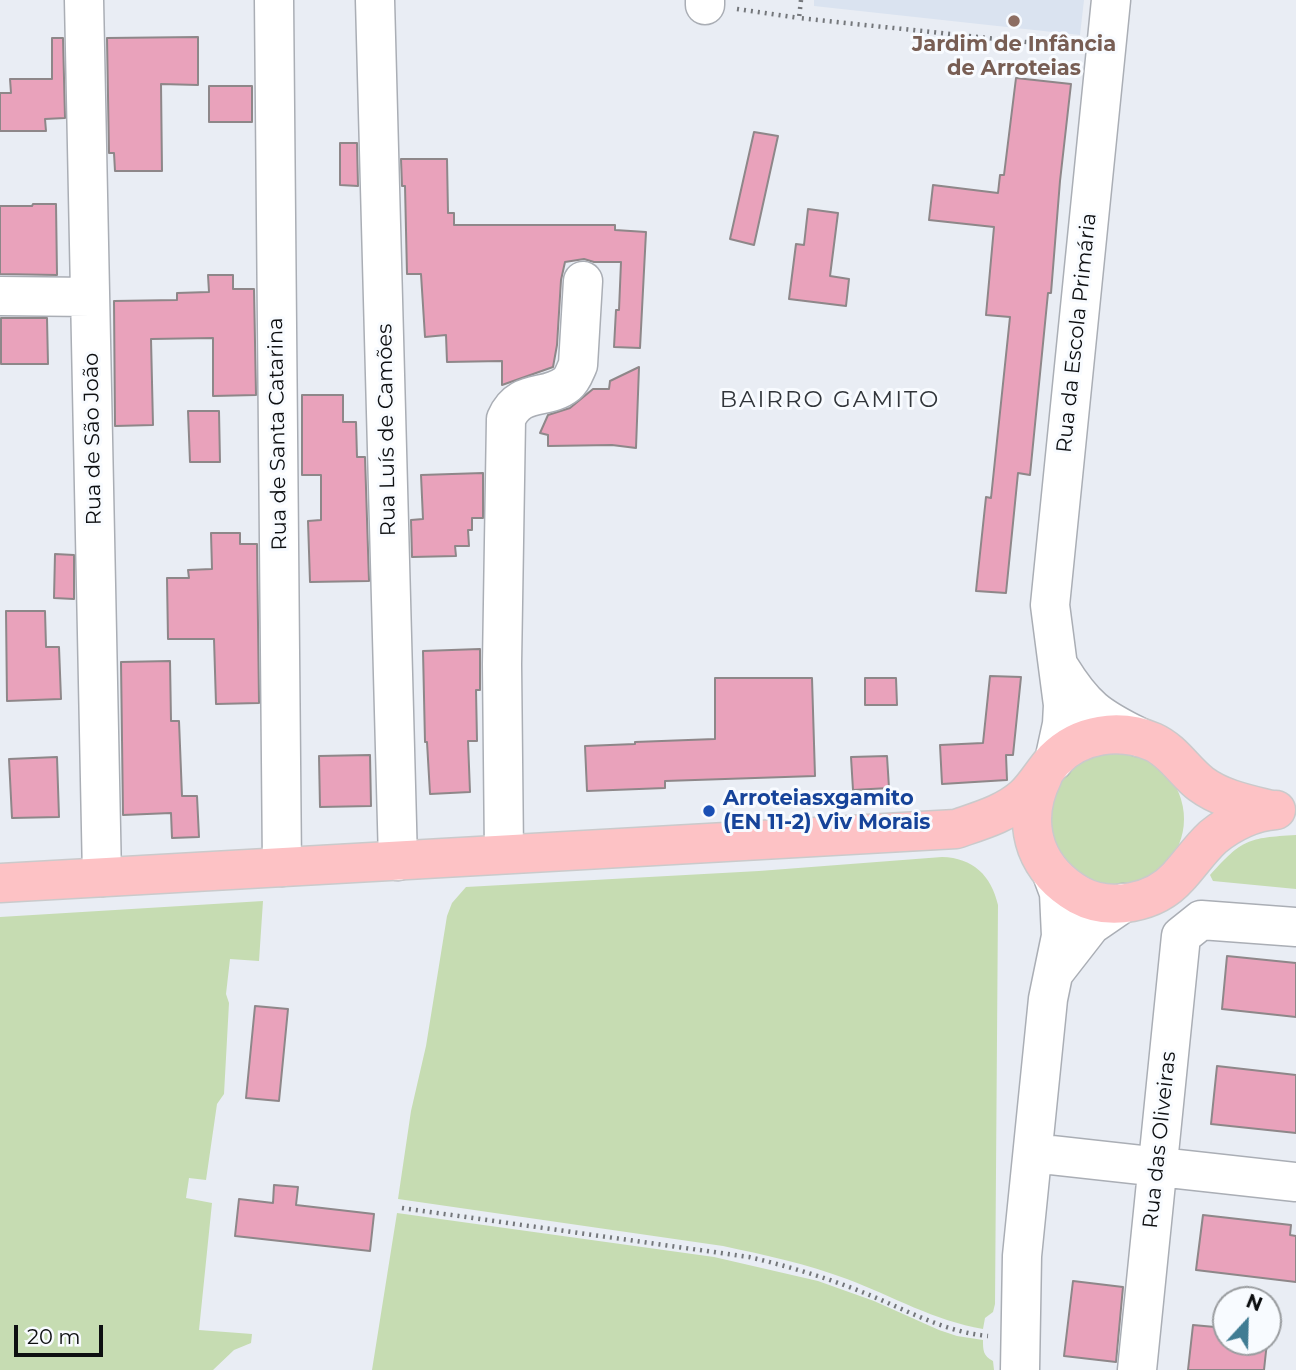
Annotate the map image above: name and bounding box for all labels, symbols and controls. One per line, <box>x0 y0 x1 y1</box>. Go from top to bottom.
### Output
marker: Jardim de Infância de Arroteias <box>1006 13 1022 29</box>
place label: Jardim de Infância de Arroteias <box>912 32 1116 82</box>
street label: Rua da Escola Primária <box>1052 212 1102 454</box>
street label: Rua de Santa Catarina <box>263 317 293 551</box>
street label: Rua Luís de Camões <box>373 323 401 537</box>
street label: Rua de São João <box>79 352 107 526</box>
district label: BAIRRO GAMITO <box>721 386 939 414</box>
place label: Arroteiasxgamito (EN 11-2) Viv Morais <box>723 786 930 836</box>
marker: Arroteiasxgamito (EN 11-2) Viv Morais <box>701 803 717 819</box>
street label: Rua das Oliveiras <box>1138 1050 1182 1230</box>
north arrow <box>1212 1286 1282 1356</box>
text: N <box>1243 1289 1266 1316</box>
scale bar <box>18 1310 107 1354</box>
text: 20 m <box>27 1324 81 1349</box>

